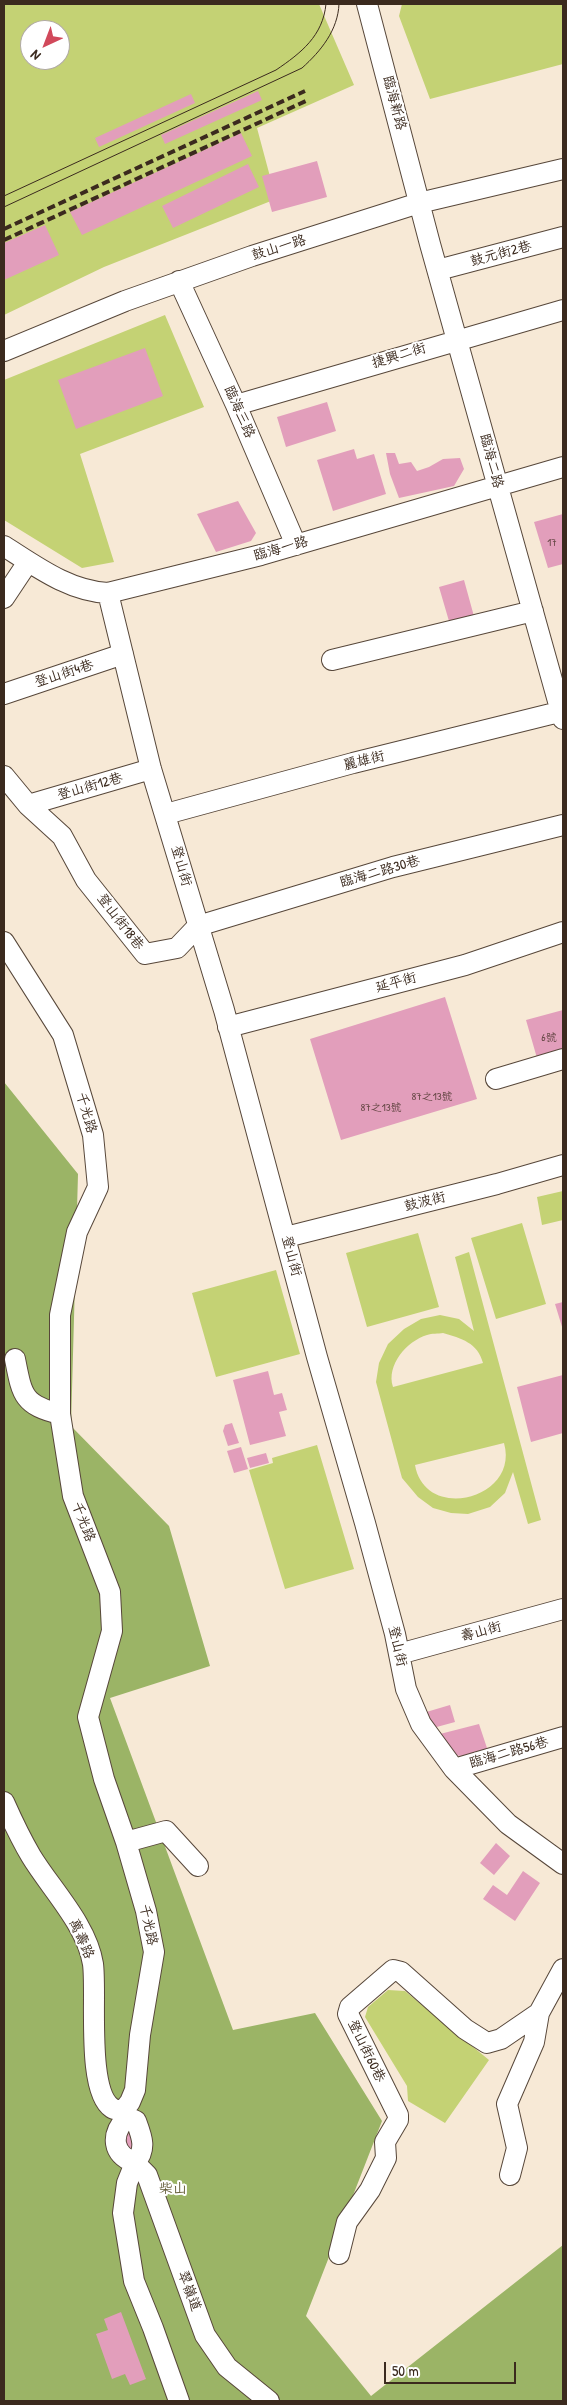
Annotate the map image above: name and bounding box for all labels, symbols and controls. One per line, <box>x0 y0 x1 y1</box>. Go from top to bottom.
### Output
north arrow <box>20 20 70 70</box>
text: N <box>26 46 44 65</box>
street label: 臨海新路 <box>379 74 409 132</box>
street label: 鼓山一路 <box>250 232 308 264</box>
street label: 鼓元街2巷 <box>469 238 533 270</box>
street label: 捷興二街 <box>370 340 428 372</box>
street label: 臨海三路 <box>220 383 258 441</box>
street label: 臨海二路 <box>476 432 506 490</box>
street label: 臨海一路 <box>252 533 310 565</box>
house number: 17 <box>547 536 557 550</box>
street label: 登山街4巷 <box>32 657 96 691</box>
street label: 麗雄街 <box>342 748 386 774</box>
street label: 登山街12巷 <box>55 770 125 804</box>
street label: 登山街 <box>167 843 195 889</box>
street label: 臨海二路30巷 <box>338 853 422 891</box>
street label: 登山街18巷 <box>93 890 147 954</box>
street label: 延平街 <box>374 969 418 997</box>
house number: 6號 <box>541 1031 557 1045</box>
street label: 千光路 <box>72 1090 100 1136</box>
house number: 87之13號 <box>411 1090 453 1104</box>
house number: 87之13號 <box>360 1101 402 1115</box>
street label: 鼓波街 <box>403 1189 447 1215</box>
street label: 登山街 <box>277 1234 305 1278</box>
street label: 千光路 <box>68 1499 98 1545</box>
street label: 壽山街 <box>459 1618 503 1646</box>
street label: 登山街 <box>384 1624 410 1668</box>
street label: 臨海二路56巷 <box>468 1734 550 1772</box>
street label: 千光路 <box>135 1903 161 1947</box>
street label: 萬壽路 <box>65 1916 97 1962</box>
street label: 登山街60巷 <box>344 2017 388 2085</box>
park label: 柴山 <box>159 2181 187 2197</box>
street label: 翠嶺道 <box>174 2268 204 2314</box>
scale bar <box>387 2352 520 2384</box>
text: 50 m <box>392 2360 419 2381</box>

